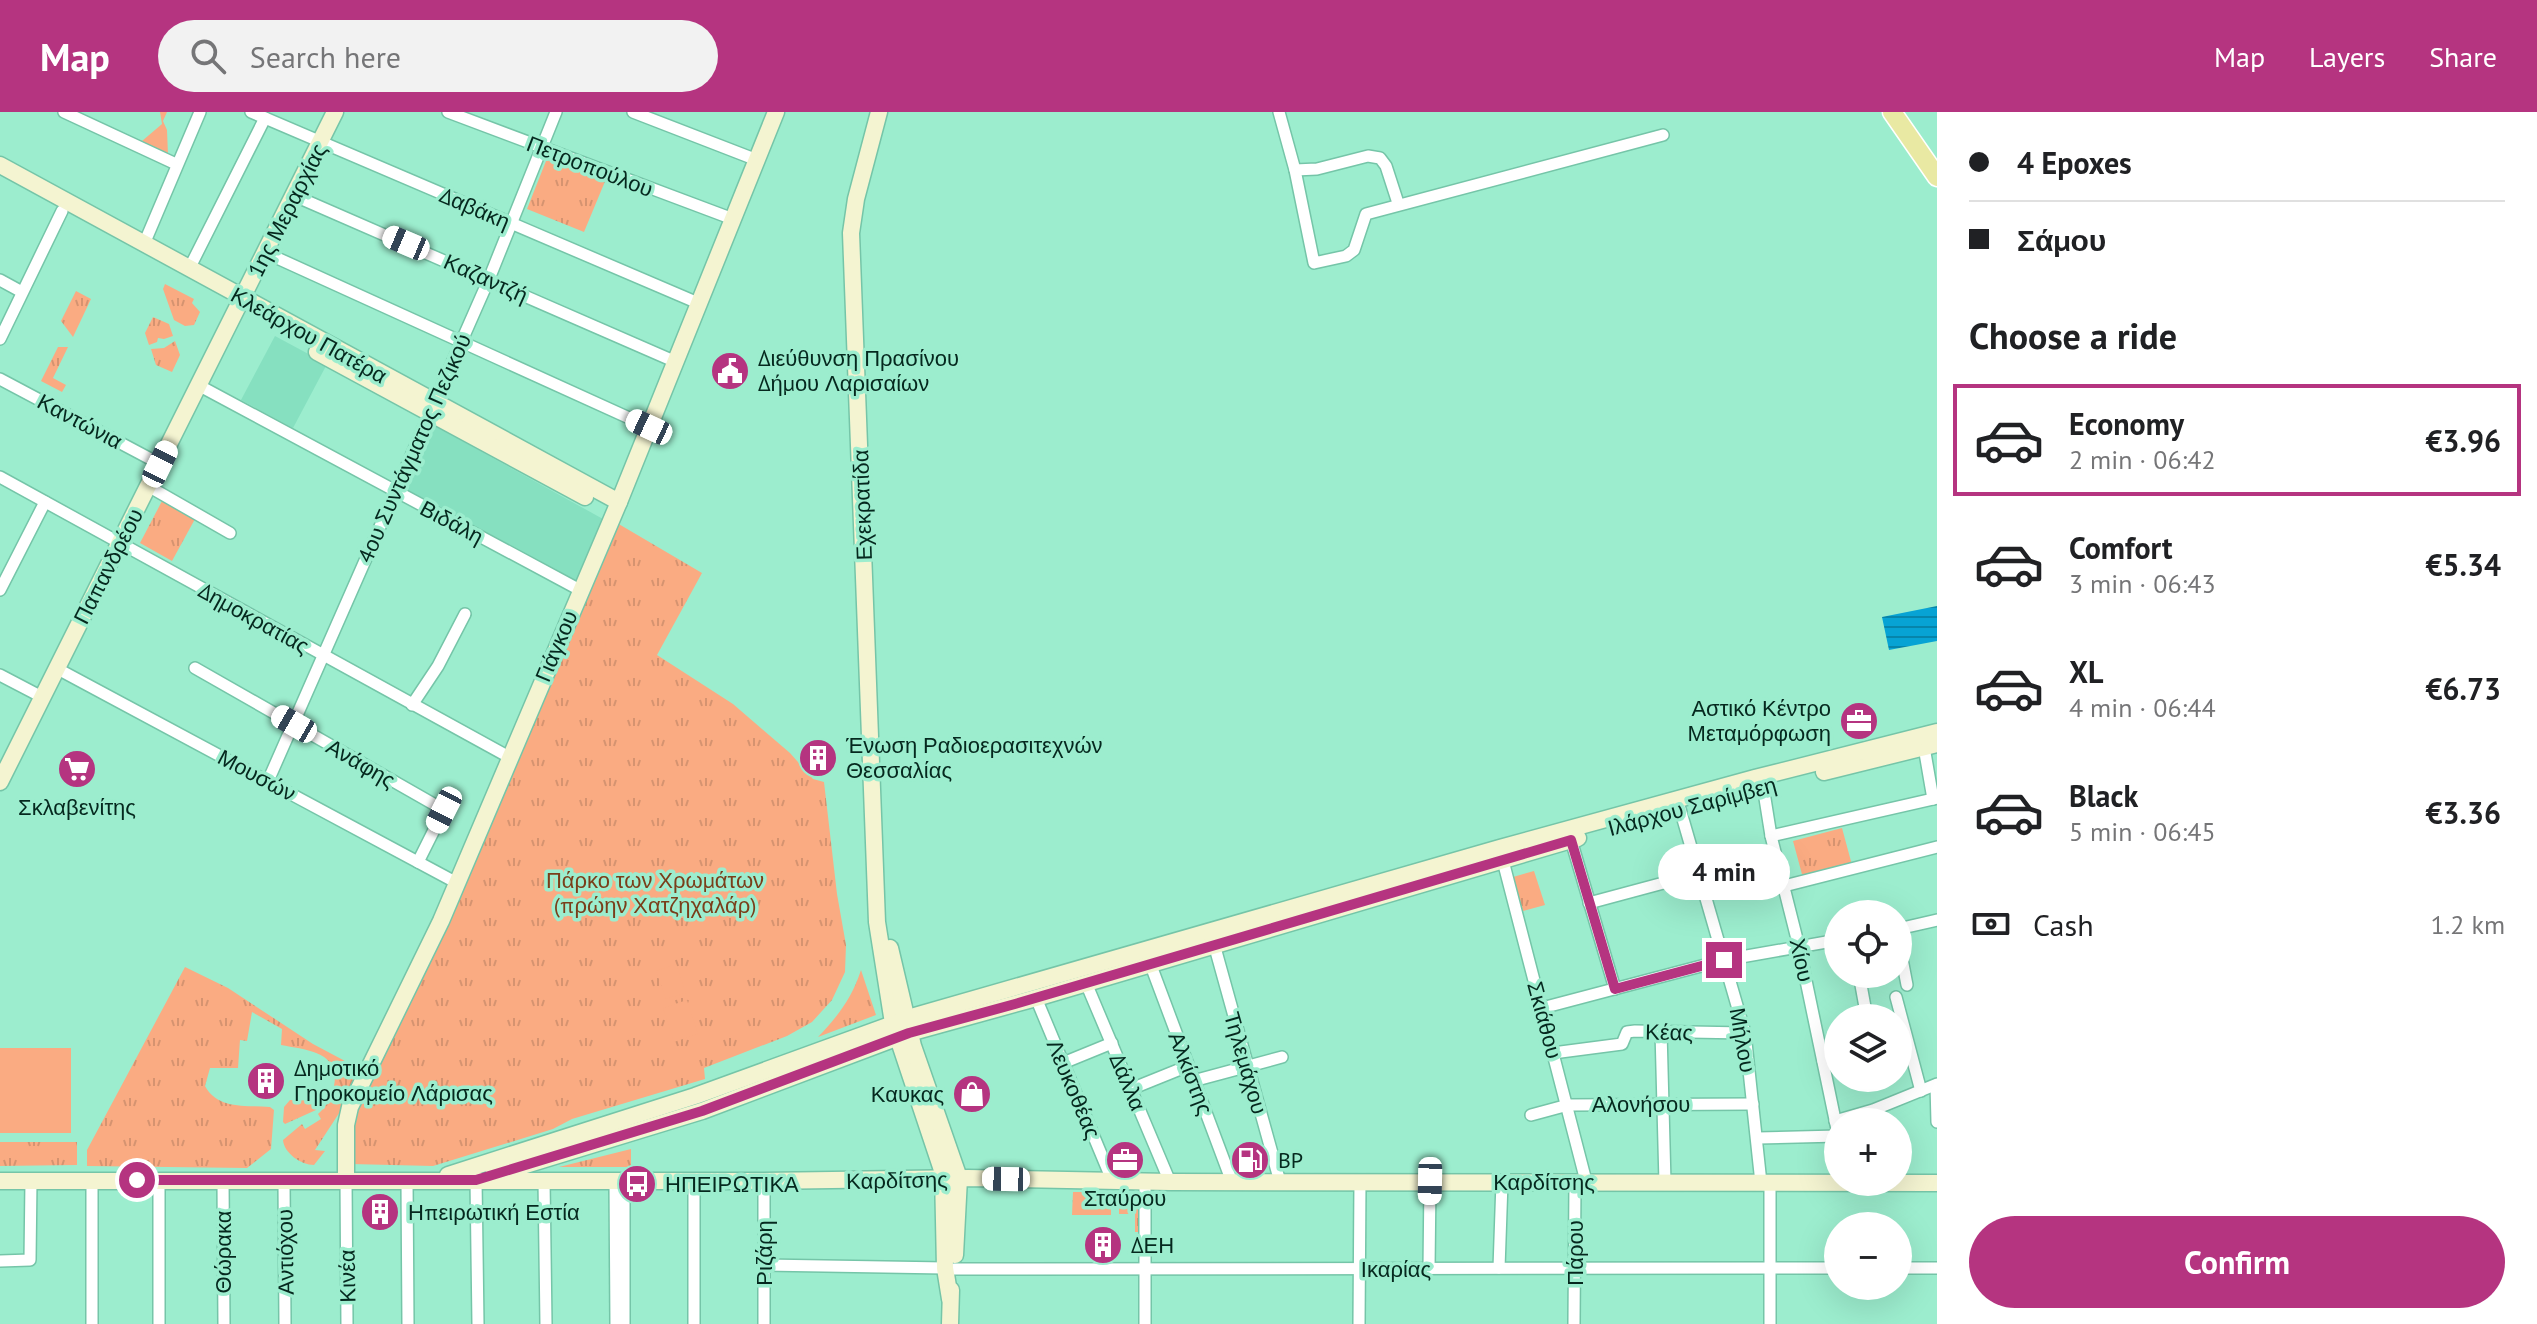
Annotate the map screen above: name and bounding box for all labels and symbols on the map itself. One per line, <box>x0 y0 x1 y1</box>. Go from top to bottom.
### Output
street label: Πετροπούλου <box>523 129 657 203</box>
street label: 1ης Μεραρχίας <box>241 138 333 282</box>
street label: Δαβάκη <box>436 181 514 235</box>
car <box>379 223 433 263</box>
street label: Καζαντζή <box>440 247 532 309</box>
street label: Κλεάρχου Πατέρα <box>226 281 392 390</box>
street label: 4ου Συντάγματος Πεζικού <box>351 329 477 567</box>
place label: Διεύθυνση Πρασίνου Δήμου Λαρισαίων <box>758 344 959 397</box>
public building icon: Διεύθυνση Πρασίνου Δήμου Λαρισαίων <box>709 350 751 392</box>
street label: Καντώνια <box>33 387 128 455</box>
car <box>622 406 676 448</box>
car <box>139 437 181 491</box>
street label: Εχεκρατίδα <box>846 449 878 561</box>
street label: Βιδάλη <box>416 494 488 550</box>
street label: Παπανδρέου <box>67 504 149 628</box>
street label: Δημοκρατίας <box>194 576 314 660</box>
street label: Γιάγκου <box>529 606 583 686</box>
place label: Αστικό Κέντρο Μεταμόρφωση <box>1688 694 1831 747</box>
office icon: Αστικό Κέντρο Μεταμόρφωση <box>1838 700 1880 742</box>
car <box>267 702 321 746</box>
place label: Ένωση Ραδιοερασιτεχνών Θεσσαλίας <box>845 731 1103 784</box>
street label: Ανάφης <box>321 732 401 794</box>
building icon: Ένωση Ραδιοερασιτεχνών Θεσσαλίας <box>797 737 839 779</box>
street label: Μουσών <box>213 743 301 807</box>
supermarket icon: Σκλαβενίτης <box>56 748 98 790</box>
street label: Ιλάρχου Σαρίμβεη <box>1604 770 1780 842</box>
car <box>422 783 466 837</box>
place label: Σκλαβενίτης <box>18 793 136 821</box>
callout: 4 min <box>1658 844 1790 900</box>
park label: Πάρκο των Χρωμάτων (πρώην Χατζηχαλάρ) <box>546 866 764 919</box>
street label: Χίου <box>1784 936 1820 984</box>
route end <box>1706 942 1742 978</box>
street label: Σκιάθου <box>1521 978 1569 1062</box>
street label: Μήλου <box>1724 1005 1762 1075</box>
street label: Τηλεμάχου <box>1218 1009 1274 1117</box>
street label: Κέας <box>1645 1018 1693 1046</box>
street label: Αλκίστης <box>1162 1028 1220 1118</box>
street label: Λευκοθέας <box>1041 1035 1107 1143</box>
street label: Δάλλα <box>1103 1049 1153 1115</box>
place label: Δημοτικό Γηροκομείο Λάρισας <box>294 1054 493 1107</box>
building icon: Δημοτικό Γηροκομείο Λάρισας <box>245 1060 287 1102</box>
shop icon: Καυκας <box>951 1073 993 1115</box>
place label: Καυκας <box>871 1080 944 1108</box>
street label: Αλονήσου <box>1592 1090 1690 1118</box>
office icon: Σταύρου <box>1104 1139 1146 1181</box>
fuel station icon: BP <box>1229 1139 1271 1181</box>
place label: BP <box>1278 1146 1303 1174</box>
car <box>1418 1157 1442 1205</box>
route start <box>119 1162 155 1198</box>
bus stop icon: ΗΠΕΙΡΩΤΙΚΑ <box>616 1163 658 1205</box>
street label: Καρδίτσης <box>846 1165 948 1195</box>
car <box>982 1167 1030 1191</box>
street label: Καρδίτσης <box>1493 1168 1595 1196</box>
place label: ΗΠΕΙΡΩΤΙΚΑ <box>665 1170 799 1198</box>
place label: Σταύρου <box>1084 1184 1166 1212</box>
building icon: Ηπειρωτική Εστία <box>359 1191 401 1233</box>
place label: Ηπειρωτική Εστία <box>408 1198 580 1226</box>
street label: Αντιόχου <box>270 1209 300 1295</box>
street label: Θώρακα <box>209 1210 237 1293</box>
street label: Ριζάρη <box>750 1220 778 1286</box>
street label: Πάρου <box>1561 1220 1589 1286</box>
building icon: ΔΕΗ <box>1082 1224 1124 1266</box>
place label: ΔΕΗ <box>1131 1231 1174 1259</box>
street label: Κινέα <box>333 1249 361 1303</box>
street label: Ικαρίας <box>1361 1255 1431 1283</box>

